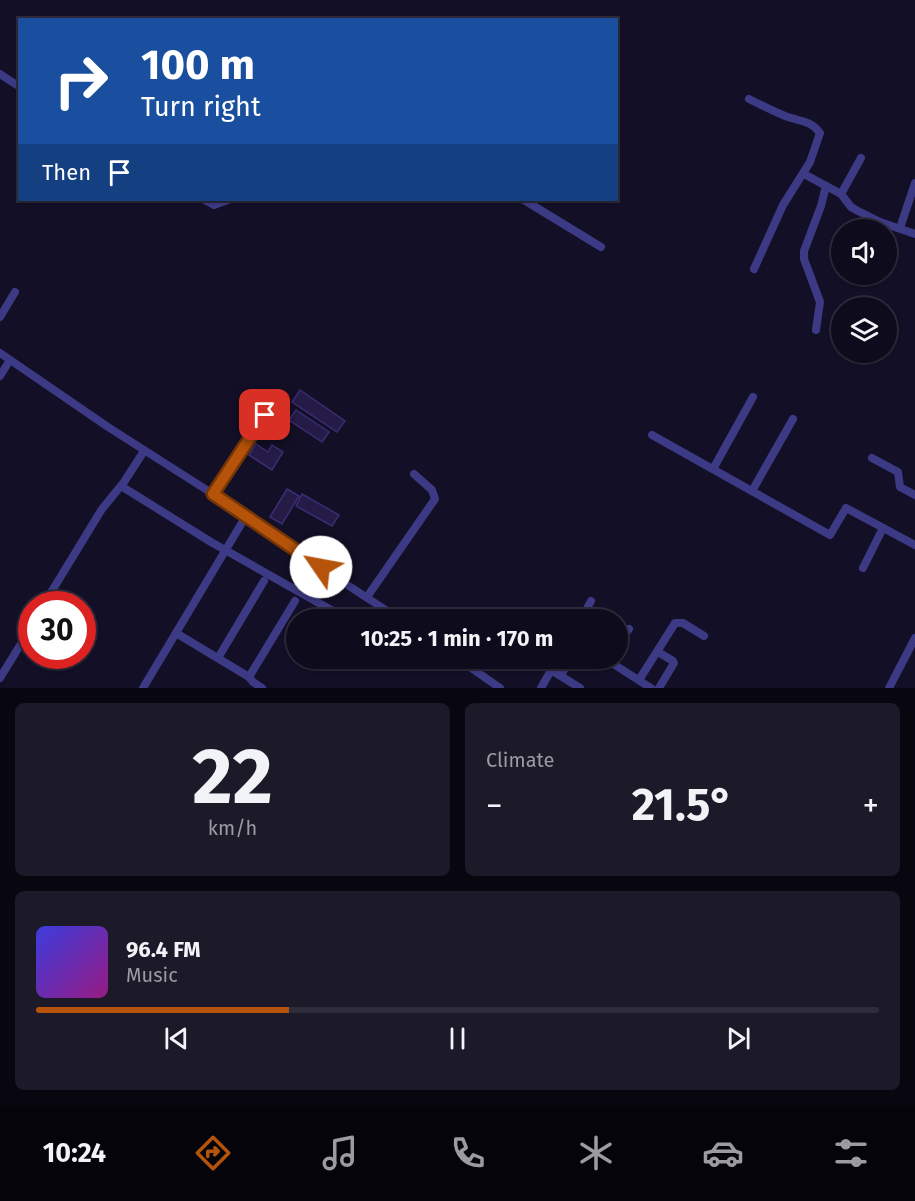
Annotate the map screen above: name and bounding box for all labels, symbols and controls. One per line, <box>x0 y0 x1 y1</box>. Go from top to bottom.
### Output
text: 100 m <box>141 40 255 90</box>
icon: right <box>42 42 120 120</box>
text: Turn right <box>141 91 261 123</box>
icon: arrive <box>103 156 136 189</box>
text: Then <box>42 159 91 186</box>
map controls <box>831 219 897 363</box>
button: sound <box>831 219 897 285</box>
button: layers <box>831 297 897 363</box>
pin <box>239 389 290 440</box>
icon: arrive <box>248 398 281 431</box>
position arrow <box>289 535 353 599</box>
speed limit sign: 30 <box>18 591 96 669</box>
text: 10:25 · 1 min · 170 m <box>361 625 553 652</box>
text: 22 <box>192 730 273 824</box>
text: Climate <box>486 748 554 772</box>
text: 21.5° <box>632 778 733 832</box>
text: − <box>486 786 503 826</box>
text: + <box>863 786 879 826</box>
text: km/h <box>208 816 257 840</box>
text: 96.4 FM <box>126 936 201 963</box>
text: Music <box>126 963 178 987</box>
icon: previous <box>160 1022 193 1055</box>
icon: pause <box>441 1022 474 1055</box>
icon: next <box>722 1022 755 1055</box>
icon: directions <box>192 1132 234 1174</box>
icon: music <box>319 1132 361 1174</box>
icon: phone <box>447 1132 489 1174</box>
icon: climate <box>575 1132 617 1174</box>
icon: car <box>702 1132 744 1174</box>
icon: filters <box>830 1132 872 1174</box>
text: 10:24 <box>43 1137 106 1169</box>

